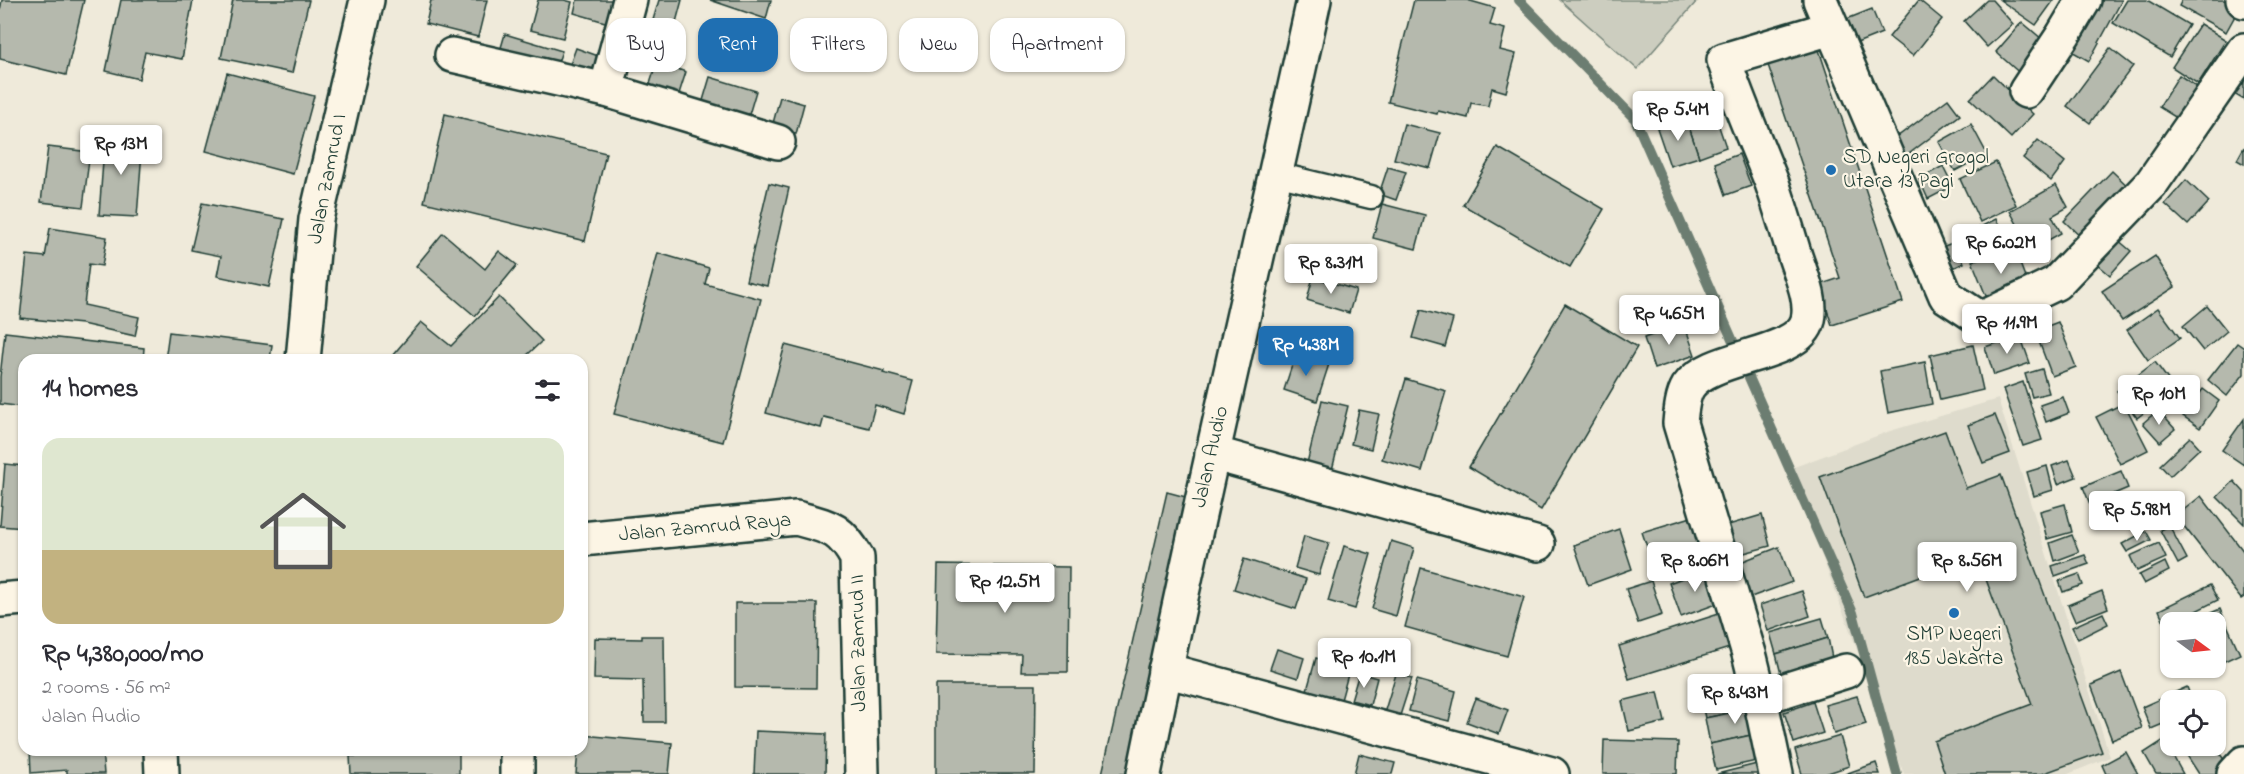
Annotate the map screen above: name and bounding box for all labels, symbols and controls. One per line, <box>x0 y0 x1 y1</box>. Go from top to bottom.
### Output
chip: Buy <box>606 18 686 72</box>
chip: Rent <box>698 18 778 72</box>
chip: Filters <box>790 18 887 72</box>
chip: New <box>899 18 978 72</box>
chip: Apartment <box>990 18 1125 72</box>
pin: Rp 5.4M <box>1623 91 1733 142</box>
text: Rp 5.4M <box>1647 96 1709 125</box>
street label: Jalan Zamrud I <box>301 111 355 247</box>
pin: Rp 13M <box>72 125 170 176</box>
text: Rp 13M <box>94 130 148 159</box>
place label: SD Negeri Grogol Utara 13 Pagi <box>1843 143 1989 199</box>
marker: SD Negeri Grogol Utara 13 Pagi <box>1824 163 1838 177</box>
pin: Rp 6.02M <box>1939 224 2063 275</box>
text: Rp 6.02M <box>1966 229 2036 258</box>
pin: Rp 8.31M <box>1269 244 1393 295</box>
text: Rp 8.31M <box>1298 249 1364 278</box>
pin: Rp 4.65M <box>1607 295 1731 346</box>
text: Rp 4.65M <box>1633 300 1705 329</box>
pin: Rp 11.9M <box>1945 304 2069 355</box>
text: Rp 11.9M <box>1976 309 2038 338</box>
pin: Rp 4.38M <box>1244 326 1368 377</box>
text: Rp 4.38M <box>1272 331 1340 360</box>
text: 14 homes <box>42 371 138 409</box>
icon: filters <box>531 374 564 407</box>
pin: Rp 10M <box>2110 375 2208 426</box>
text: Rp 10M <box>2132 380 2186 409</box>
street label: Jalan Audio <box>1185 403 1237 511</box>
icon: home <box>249 477 357 585</box>
pin: Rp 5.98M <box>2075 491 2199 542</box>
text: Rp 5.98M <box>2103 496 2171 525</box>
street label: Jalan Zamrud Raya <box>617 506 793 552</box>
pin: Rp 8.06M <box>1633 542 1757 593</box>
pin: Rp 8.56M <box>1905 542 2029 593</box>
text: Rp 8.06M <box>1661 547 1729 576</box>
text: Rp 8.56M <box>1932 547 2002 576</box>
pin: Rp 12.5M <box>943 563 1067 614</box>
text: Rp 12.5M <box>970 568 1040 597</box>
street label: Jalan Zamrud II <box>843 574 875 712</box>
marker: SMP Negeri 185 Jakarta <box>1947 606 1961 620</box>
north arrow <box>2160 612 2226 678</box>
map controls <box>2160 612 2226 756</box>
place label: SMP Negeri 185 Jakarta <box>1905 620 2003 674</box>
text: Rp 4,380,000/mo <box>42 636 204 674</box>
pin: Rp 10.1M <box>1302 638 1426 689</box>
text: Rp 10.1M <box>1332 643 1396 672</box>
text: 2 rooms · 56 m² <box>42 674 171 703</box>
pin: Rp 8.43M <box>1673 674 1797 725</box>
text: Rp 8.43M <box>1701 679 1769 708</box>
button: locate <box>2160 690 2226 756</box>
text: Jalan Audio <box>42 703 141 732</box>

